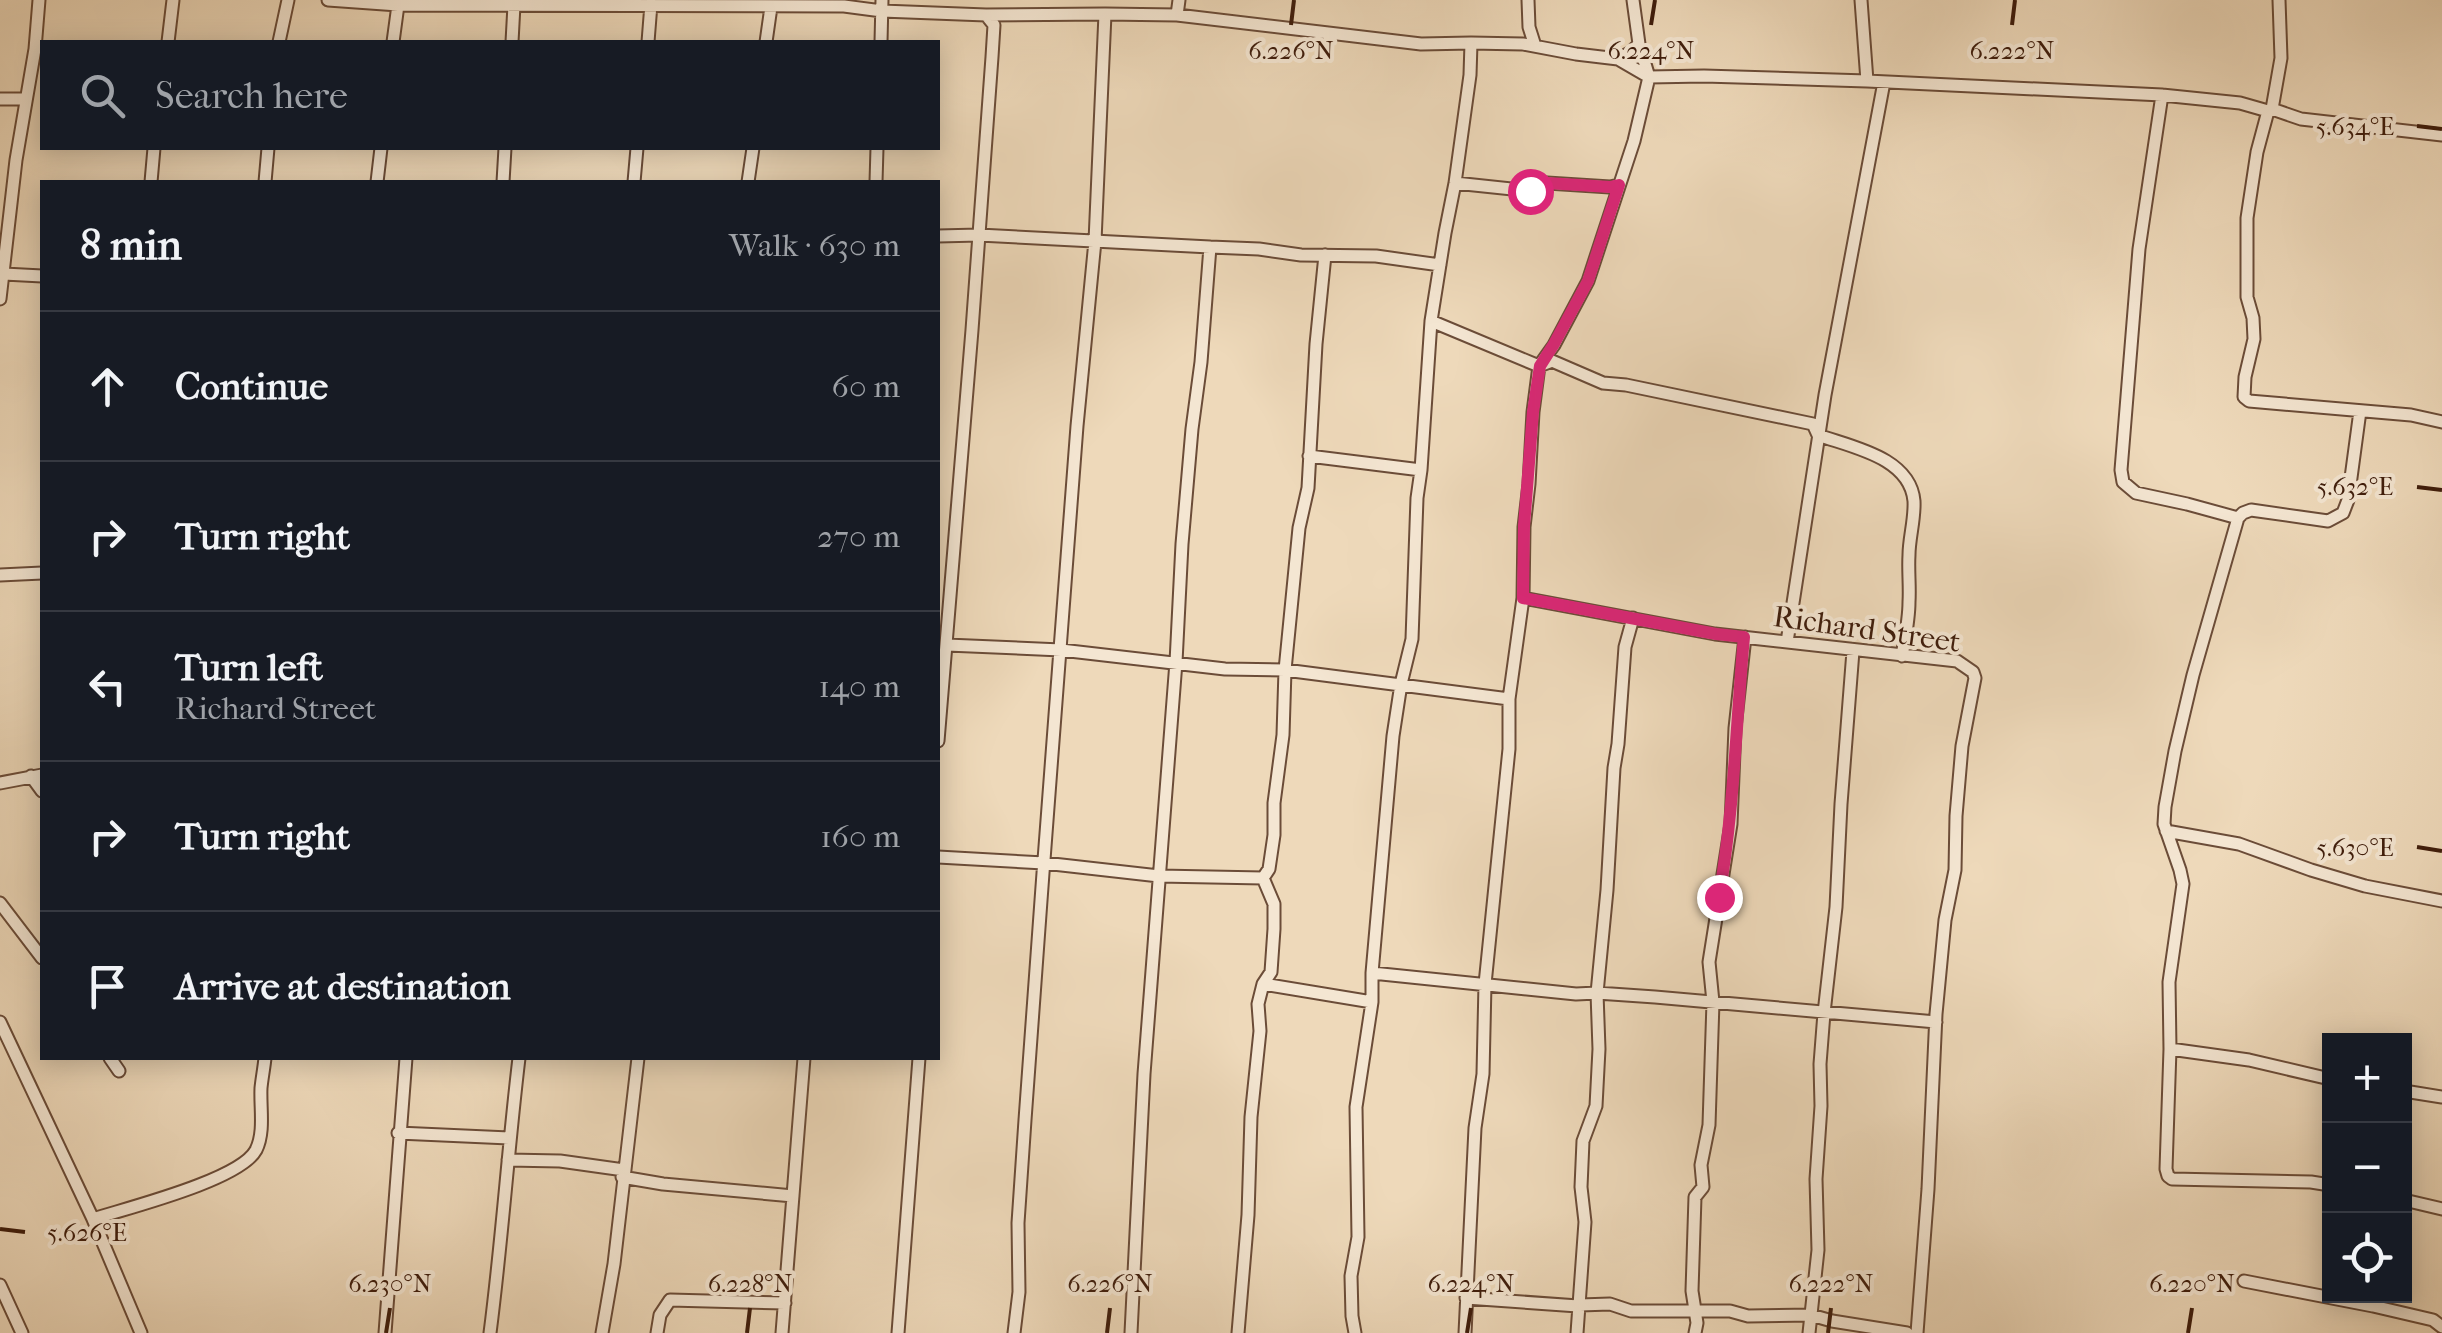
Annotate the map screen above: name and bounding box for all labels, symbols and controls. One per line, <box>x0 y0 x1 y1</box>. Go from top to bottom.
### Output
text: 6.226°N <box>1248 36 1334 65</box>
text: 6.224°N <box>1608 36 1694 65</box>
text: 6.222°N <box>1969 36 2055 65</box>
search box <box>40 40 940 150</box>
icon: search <box>75 68 130 123</box>
text: Search here <box>155 73 348 118</box>
text: 5.634°E <box>2316 112 2394 141</box>
route start <box>1508 169 1554 215</box>
text: 8 min <box>80 221 182 270</box>
text: Walk · 630 m <box>729 227 900 264</box>
icon: ahead <box>80 359 135 414</box>
text: Continue <box>175 364 328 409</box>
text: 60 m <box>832 368 900 405</box>
text: 5.632°E <box>2317 472 2393 501</box>
icon: right <box>80 509 135 564</box>
text: Turn right <box>175 514 350 559</box>
text: 270 m <box>817 518 900 555</box>
street label: Richard Street <box>1771 599 1963 660</box>
text: Turn left <box>175 645 323 690</box>
icon: left <box>80 659 135 714</box>
text: 140 m <box>819 668 900 705</box>
text: Richard Street <box>175 690 376 727</box>
icon: right <box>80 809 135 864</box>
text: Turn right <box>175 814 350 859</box>
text: 160 m <box>820 818 900 855</box>
text: 5.630°E <box>2316 833 2394 862</box>
route end <box>1697 875 1743 921</box>
icon: arrive <box>80 959 135 1014</box>
text: Arrive at destination <box>175 964 511 1009</box>
map controls <box>2322 1033 2412 1303</box>
button: + <box>2322 1033 2412 1123</box>
button: − <box>2322 1123 2412 1213</box>
button: locate <box>2322 1213 2412 1303</box>
text: 5.626°E <box>47 1218 127 1247</box>
text: 6.230°N <box>348 1269 432 1298</box>
text: 6.228°N <box>708 1269 792 1298</box>
text: 6.226°N <box>1067 1269 1153 1298</box>
text: 6.224°N <box>1428 1269 1514 1298</box>
text: 6.222°N <box>1788 1269 1874 1298</box>
text: 6.220°N <box>2149 1269 2235 1298</box>

